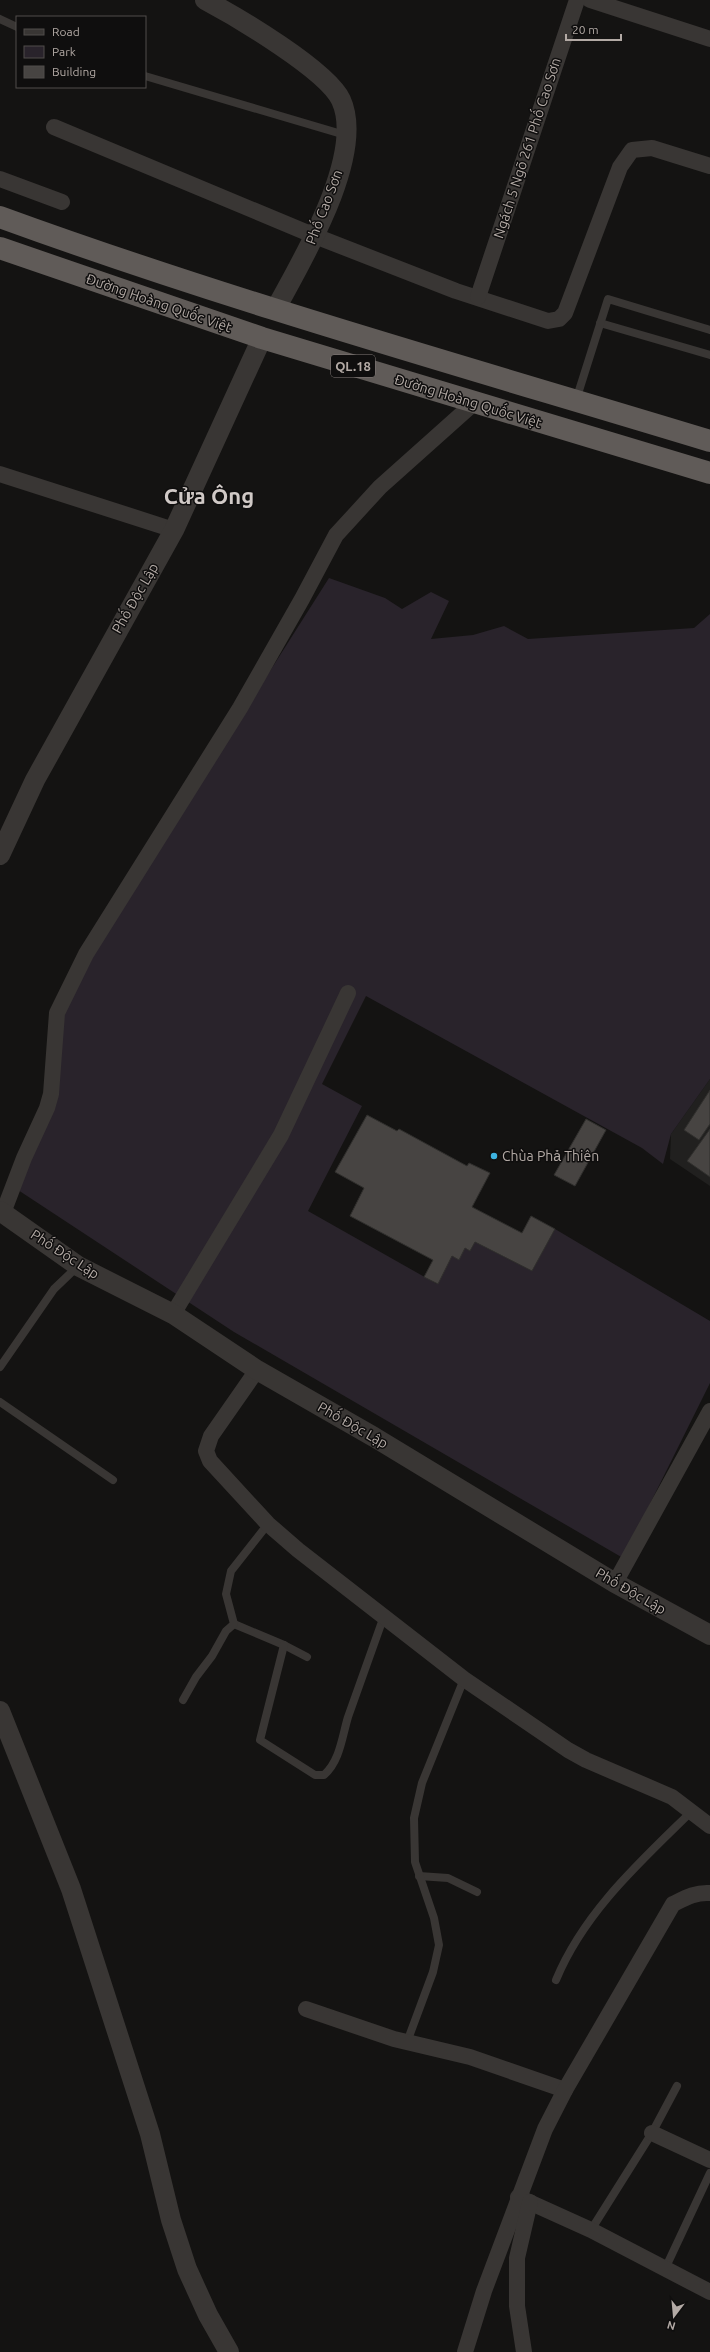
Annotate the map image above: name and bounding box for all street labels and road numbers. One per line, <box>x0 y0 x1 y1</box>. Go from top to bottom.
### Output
street label: Ngách 5 Ngõ 261 Phố Cao Sơn <box>488 55 564 240</box>
street label: Phố Cao Sơn <box>300 167 346 247</box>
street label: Đường Hoàng Quốc Việt <box>84 268 235 336</box>
road number: QL.18 <box>331 355 375 377</box>
street label: Đường Hoàng Quốc Việt <box>393 369 545 431</box>
street label: Phố Độc Lập <box>106 559 161 636</box>
street label: Phố Độc Lập <box>28 1224 104 1282</box>
street label: Phố Độc Lập <box>315 1396 392 1451</box>
street label: Phố Độc Lập <box>593 1562 670 1617</box>

